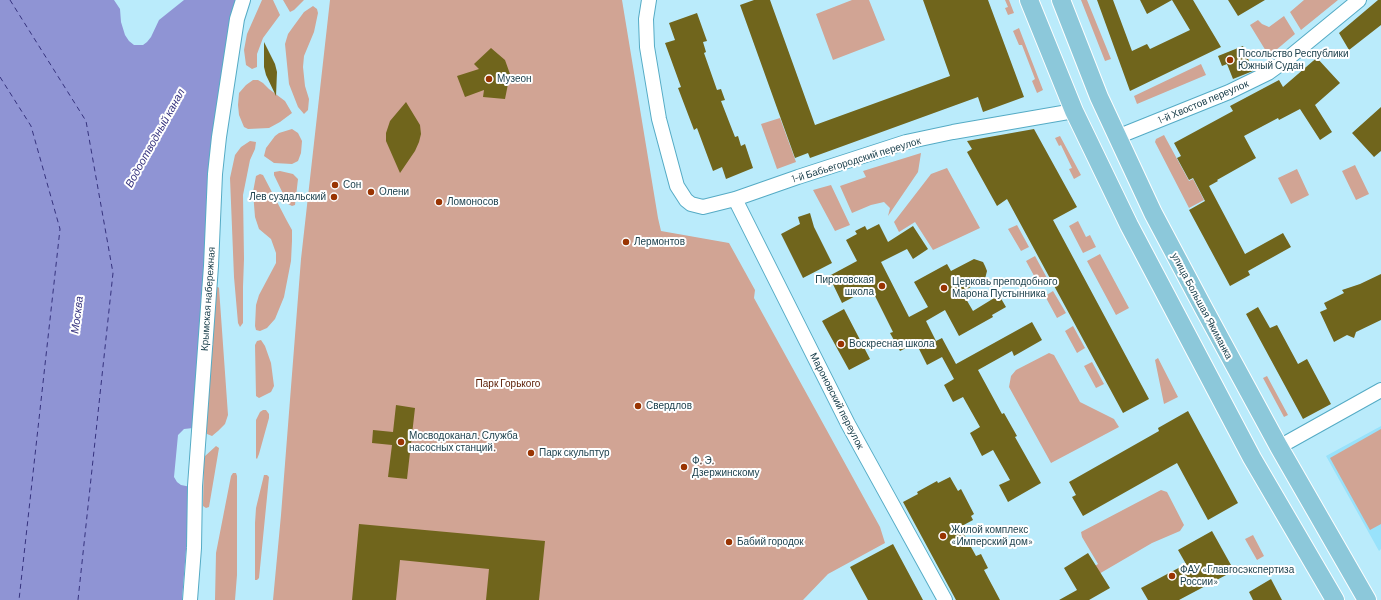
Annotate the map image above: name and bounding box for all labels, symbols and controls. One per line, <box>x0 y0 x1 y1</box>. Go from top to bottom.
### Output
place label: Посольство Республики Южный Судан <box>1238 48 1349 72</box>
marker: Посольство Республики Южный Судан <box>1225 55 1235 65</box>
place label: Музеон <box>497 73 532 85</box>
marker: Музеон <box>484 74 494 84</box>
street label: 1-й Хвостов переулок <box>1156 77 1250 127</box>
water label: Водоотводный канал <box>122 86 188 190</box>
street label: 1-й Бабьегородский переулок <box>790 135 922 185</box>
place label: Сон <box>343 179 361 191</box>
marker: Сон <box>330 180 340 190</box>
place label: Олени <box>379 186 409 198</box>
marker: Олени <box>366 187 376 197</box>
place label: Лев суздальский <box>249 191 326 203</box>
marker: Лев суздальский <box>329 192 339 202</box>
place label: Ломоносов <box>447 196 499 208</box>
marker: Ломоносов <box>434 197 444 207</box>
place label: Лермонтов <box>634 236 685 248</box>
marker: Лермонтов <box>621 237 631 247</box>
street label: Крымская набережная <box>198 246 218 352</box>
street label: улица Большая Якиманка <box>1169 251 1235 361</box>
place label: Пироговская школа <box>815 274 874 298</box>
place label: Церковь преподобного Марона Пустынника <box>952 276 1058 300</box>
marker: Пироговская школа <box>877 281 887 291</box>
marker: Церковь преподобного Марона Пустынника <box>939 283 949 293</box>
water label: Москва <box>68 296 86 334</box>
place label: Воскресная школа <box>849 338 934 350</box>
marker: Воскресная школа <box>836 339 846 349</box>
street label: Мароновский переулок <box>807 351 867 451</box>
park label: Парк Горького <box>476 378 540 390</box>
place label: Свердлов <box>646 400 692 412</box>
marker: Свердлов <box>633 401 643 411</box>
place label: Мосводоканал. Служба насосных станций. <box>409 430 518 454</box>
marker: Мосводоканал. Служба насосных станций. <box>396 437 406 447</box>
place label: Парк скульптур <box>539 447 610 459</box>
marker: Парк скульптур <box>526 448 536 458</box>
place label: Ф. Э. Дзержинскому <box>692 455 760 478</box>
marker: Ф. Э. Дзержинскому <box>679 462 689 472</box>
place label: Жилой комплекс «Имперский дом» <box>951 524 1033 548</box>
marker: Жилой комплекс «Имперский дом» <box>938 531 948 541</box>
place label: Бабий городок <box>737 536 804 548</box>
marker: Бабий городок <box>724 537 734 547</box>
place label: ФАУ «Главгосэкспертиза России» <box>1180 564 1294 588</box>
marker: ФАУ «Главгосэкспертиза России» <box>1167 571 1177 581</box>

